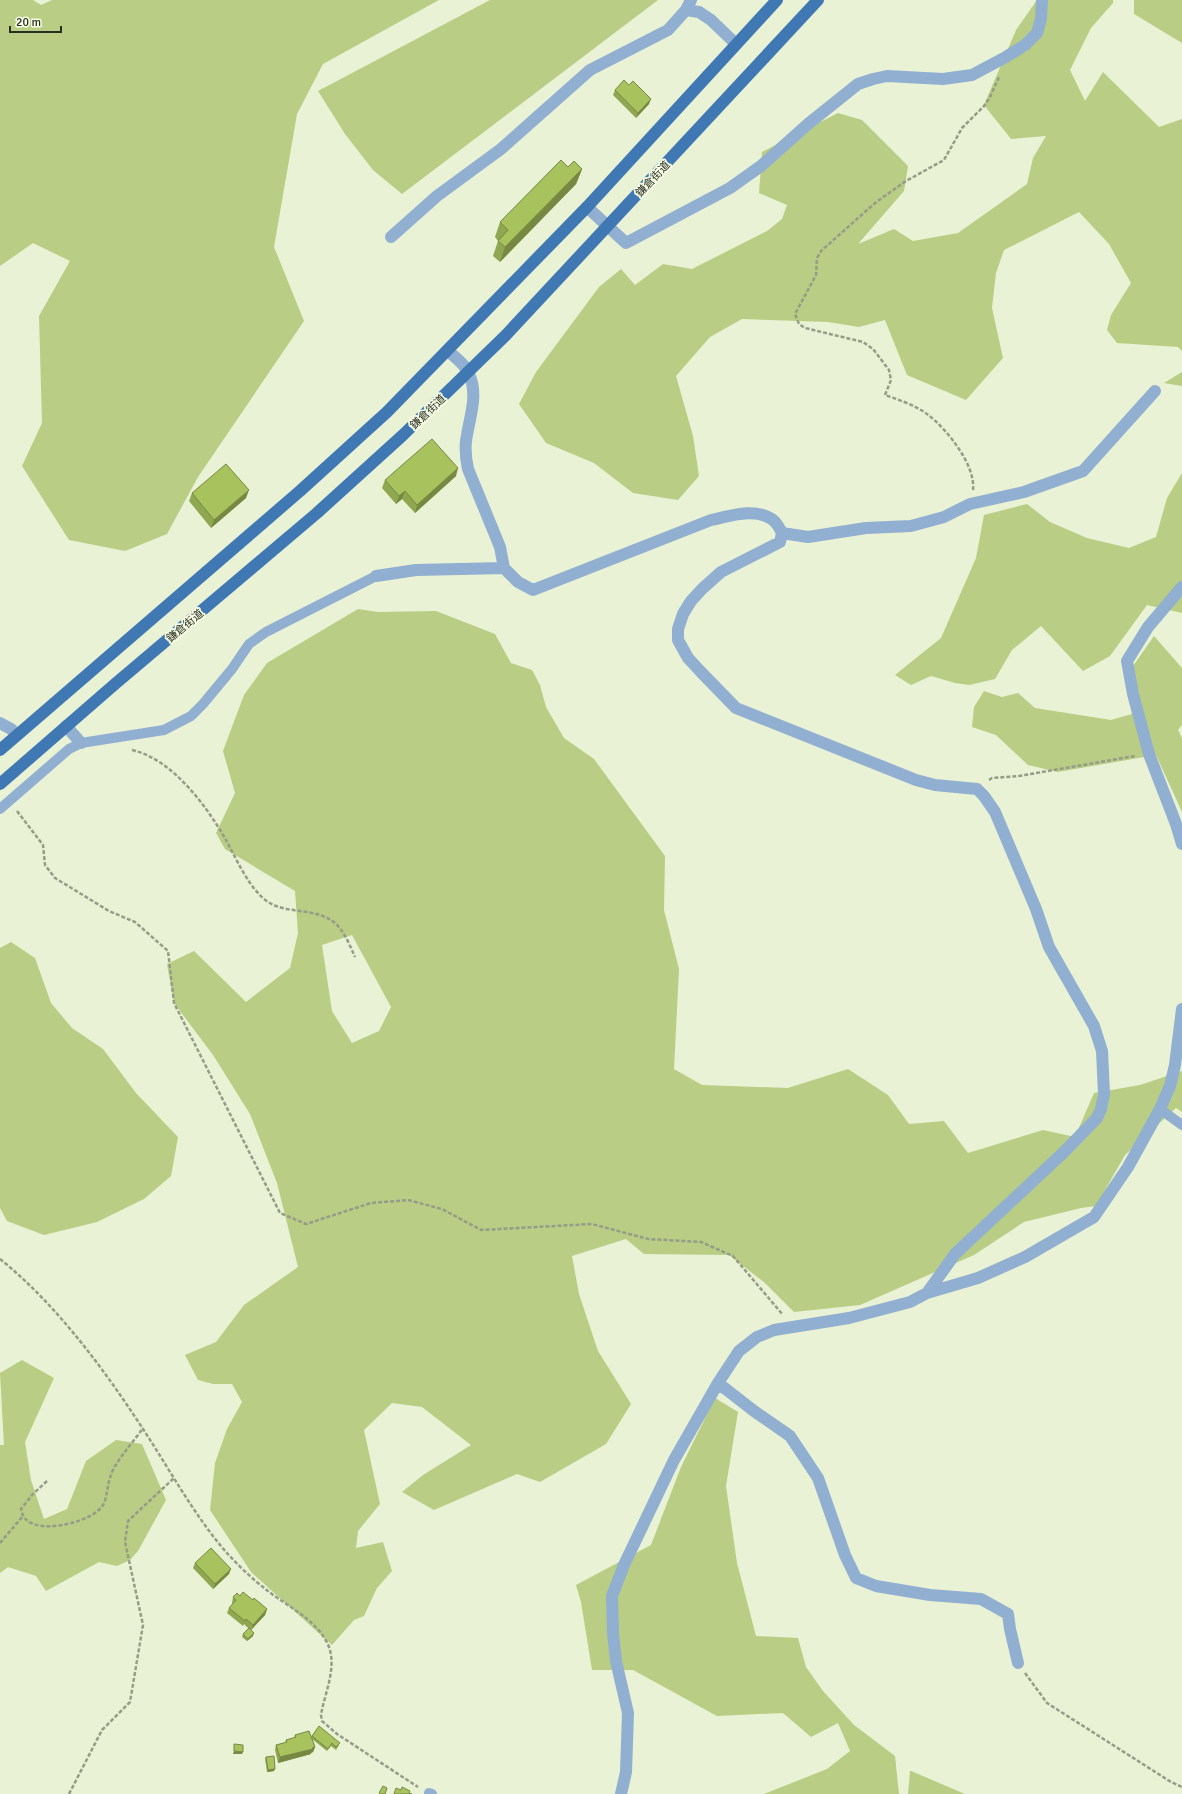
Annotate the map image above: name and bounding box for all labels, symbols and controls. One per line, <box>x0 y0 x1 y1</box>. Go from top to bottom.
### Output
scale bar <box>10 8 61 34</box>
text: 20 m <box>16 15 41 30</box>
street label: 鎌倉街道 <box>633 158 673 200</box>
street label: 鎌倉街道 <box>408 392 448 432</box>
street label: 鎌倉街道 <box>164 607 206 645</box>

